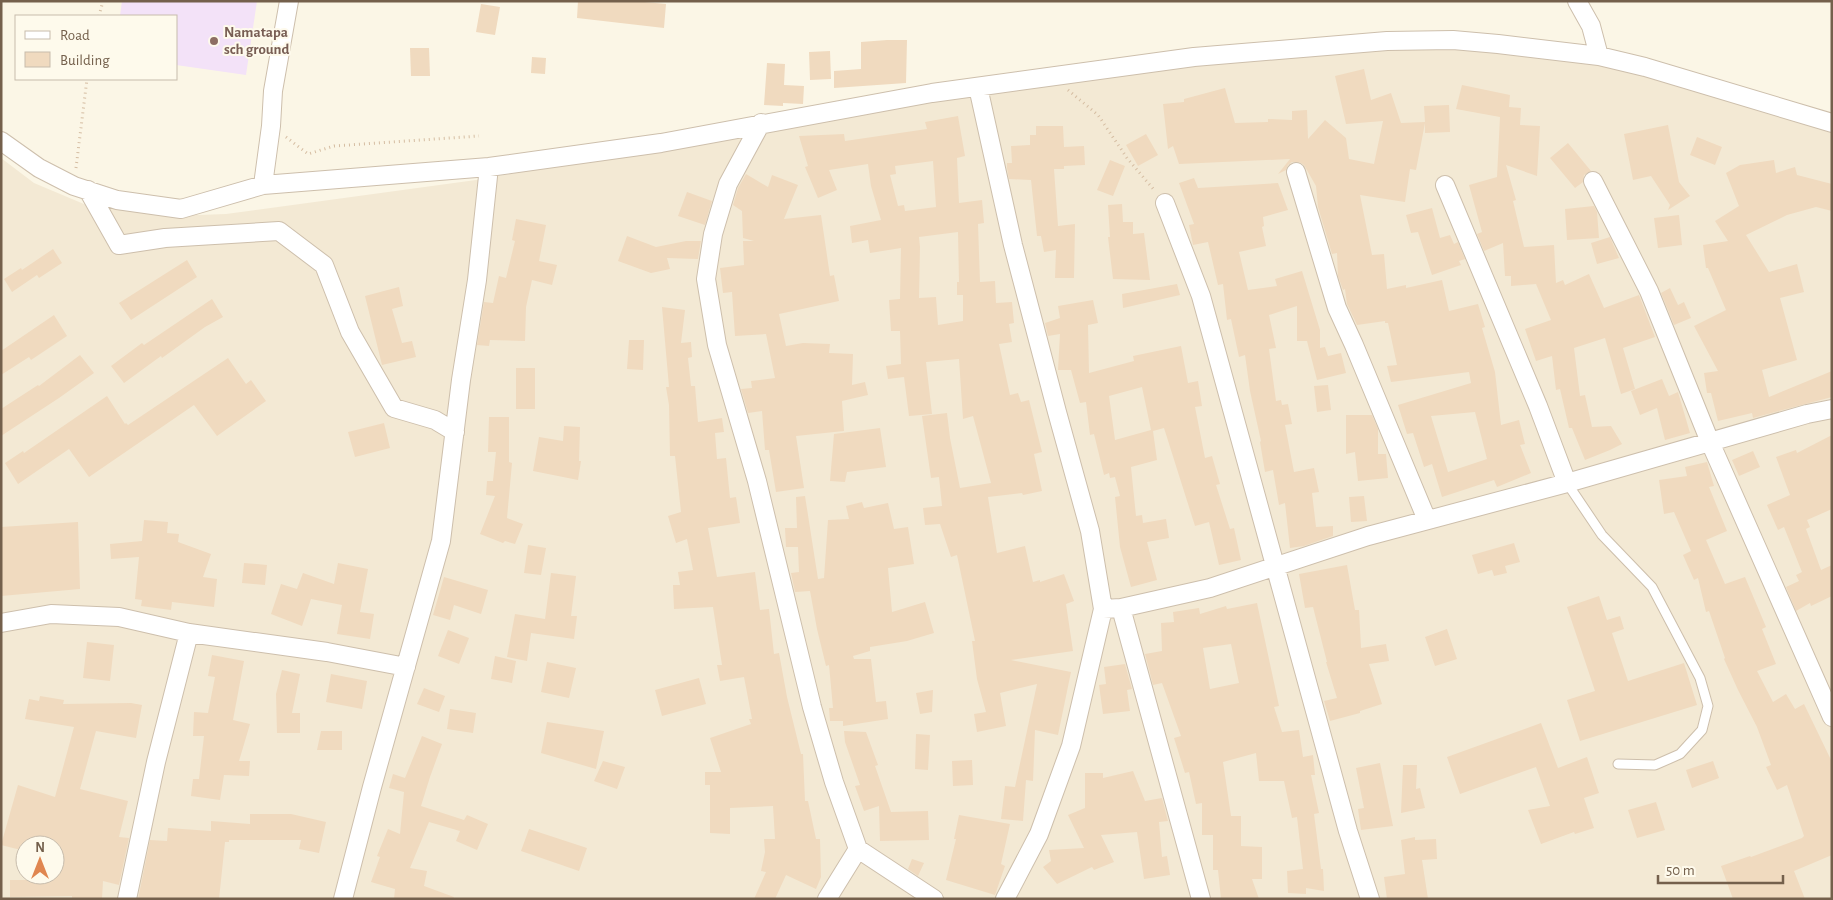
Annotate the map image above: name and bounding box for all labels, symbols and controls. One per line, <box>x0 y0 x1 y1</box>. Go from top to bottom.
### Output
legend <box>15 15 178 80</box>
place label: Namatapa sch ground <box>224 25 290 57</box>
text: Road <box>60 28 90 43</box>
marker: Namatapa sch ground <box>208 35 220 47</box>
text: Building <box>60 53 110 68</box>
north arrow <box>15 835 65 885</box>
text: N <box>35 841 45 855</box>
scale bar <box>1658 852 1783 884</box>
text: 50 m <box>1666 863 1695 878</box>

